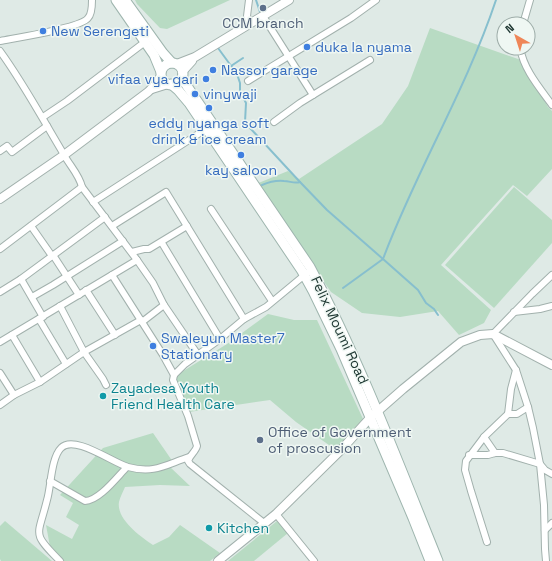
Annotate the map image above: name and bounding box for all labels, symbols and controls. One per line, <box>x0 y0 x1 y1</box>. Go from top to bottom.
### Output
marker: CCM branch <box>258 3 268 13</box>
place label: CCM branch <box>222 14 304 32</box>
north arrow <box>496 16 536 56</box>
text: N <box>502 20 517 36</box>
place label: New Serengeti <box>51 22 149 40</box>
marker: New Serengeti <box>38 26 48 36</box>
place label: duka la nyama <box>315 38 412 56</box>
marker: duka la nyama <box>302 42 312 52</box>
place label: Nassor garage <box>221 61 318 79</box>
marker: Nassor garage <box>208 65 218 75</box>
place label: vifaa vya gari <box>108 70 198 88</box>
marker: vifaa vya gari <box>201 74 211 84</box>
place label: vinywaji <box>203 85 257 103</box>
marker: vinywaji <box>190 89 200 99</box>
marker: eddy nyanga soft drink & ice cream <box>204 103 214 113</box>
place label: eddy nyanga soft drink & ice cream <box>149 114 269 148</box>
marker: kay saloon <box>236 150 246 160</box>
place label: kay saloon <box>205 161 277 179</box>
street label: Felix Moumi Road <box>307 273 373 387</box>
place label: Swaleyun Master7 Stationary <box>161 329 285 363</box>
marker: Swaleyun Master7 Stationary <box>148 341 158 351</box>
place label: Zayadesa Youth Friend Health Care <box>111 379 235 413</box>
marker: Zayadesa Youth Friend Health Care <box>98 391 108 401</box>
place label: Office of Government of proscusion <box>268 423 412 457</box>
marker: Office of Government of proscusion <box>255 435 265 445</box>
place label: Kitchen <box>217 519 269 537</box>
marker: Kitchen <box>204 523 214 533</box>

